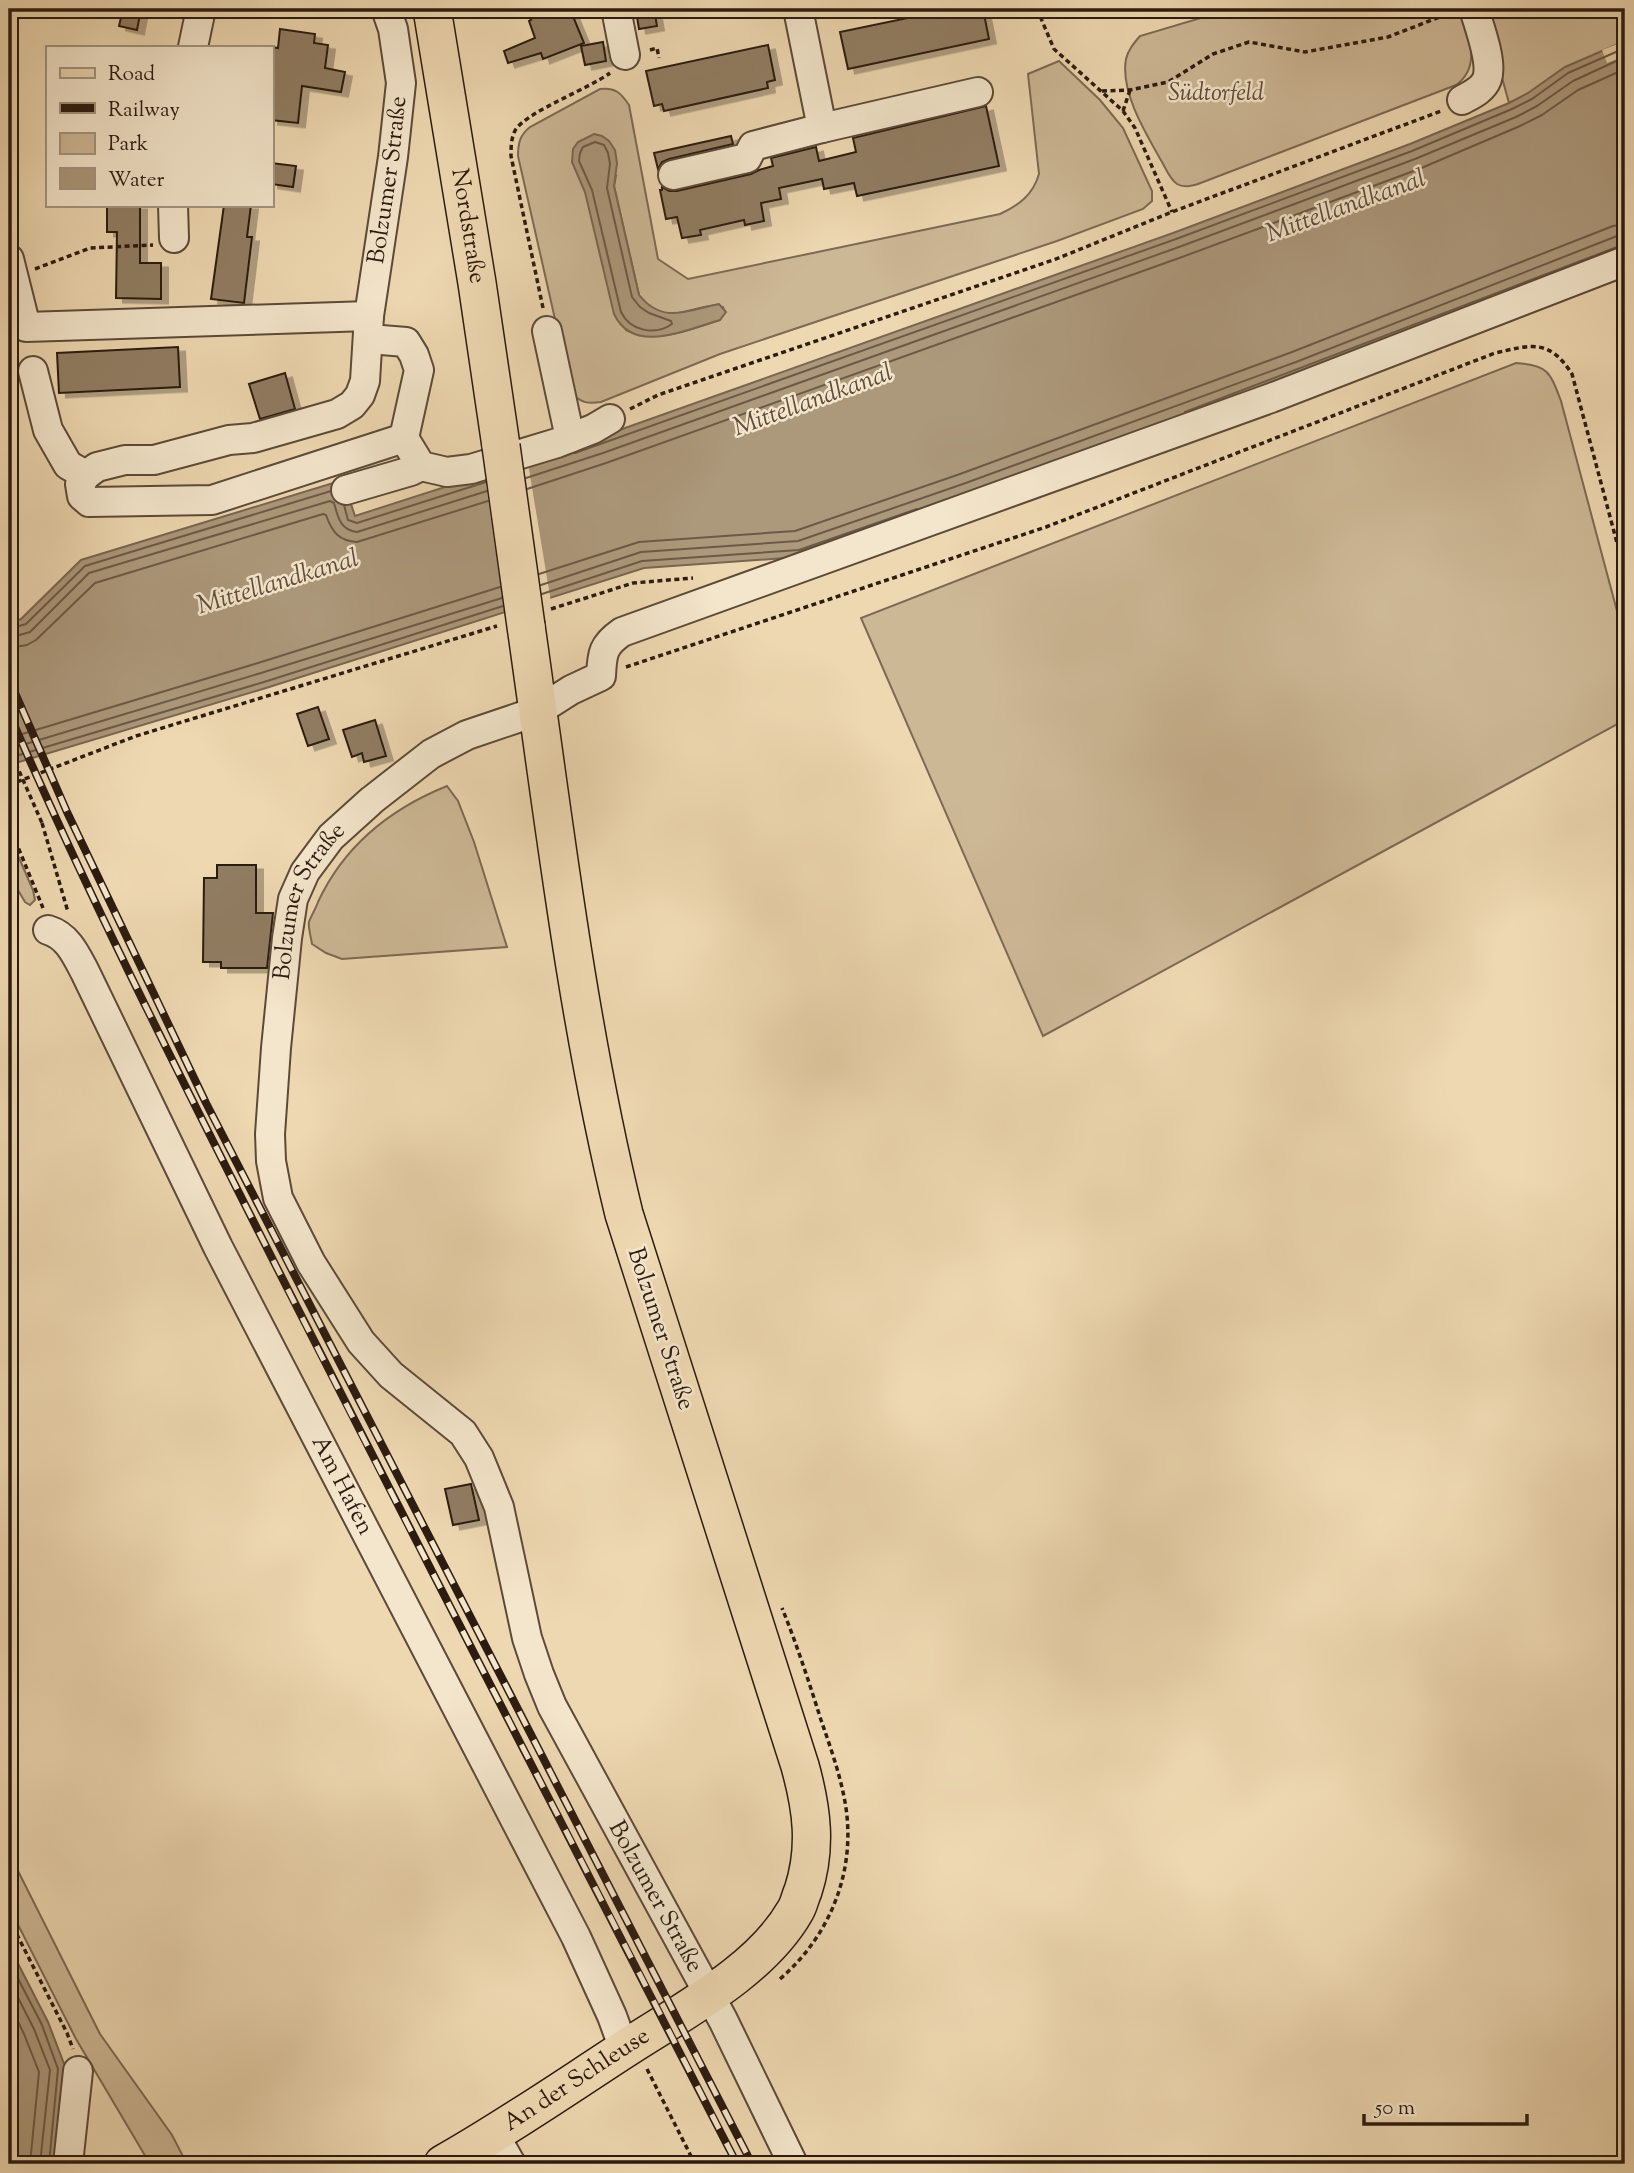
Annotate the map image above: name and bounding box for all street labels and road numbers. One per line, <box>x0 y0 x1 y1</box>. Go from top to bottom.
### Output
street label: Bolzumer Straße <box>360 94 416 266</box>
street label: Nordstraße <box>441 166 494 286</box>
street label: Bolzumer Straße <box>266 815 353 982</box>
street label: Bolzumer Straße <box>618 1243 702 1415</box>
street label: Am Hafen <box>302 1430 382 1541</box>
street label: Bolzumer Straße <box>599 1815 711 1979</box>
street label: An der Schleuse <box>497 2020 657 2140</box>

